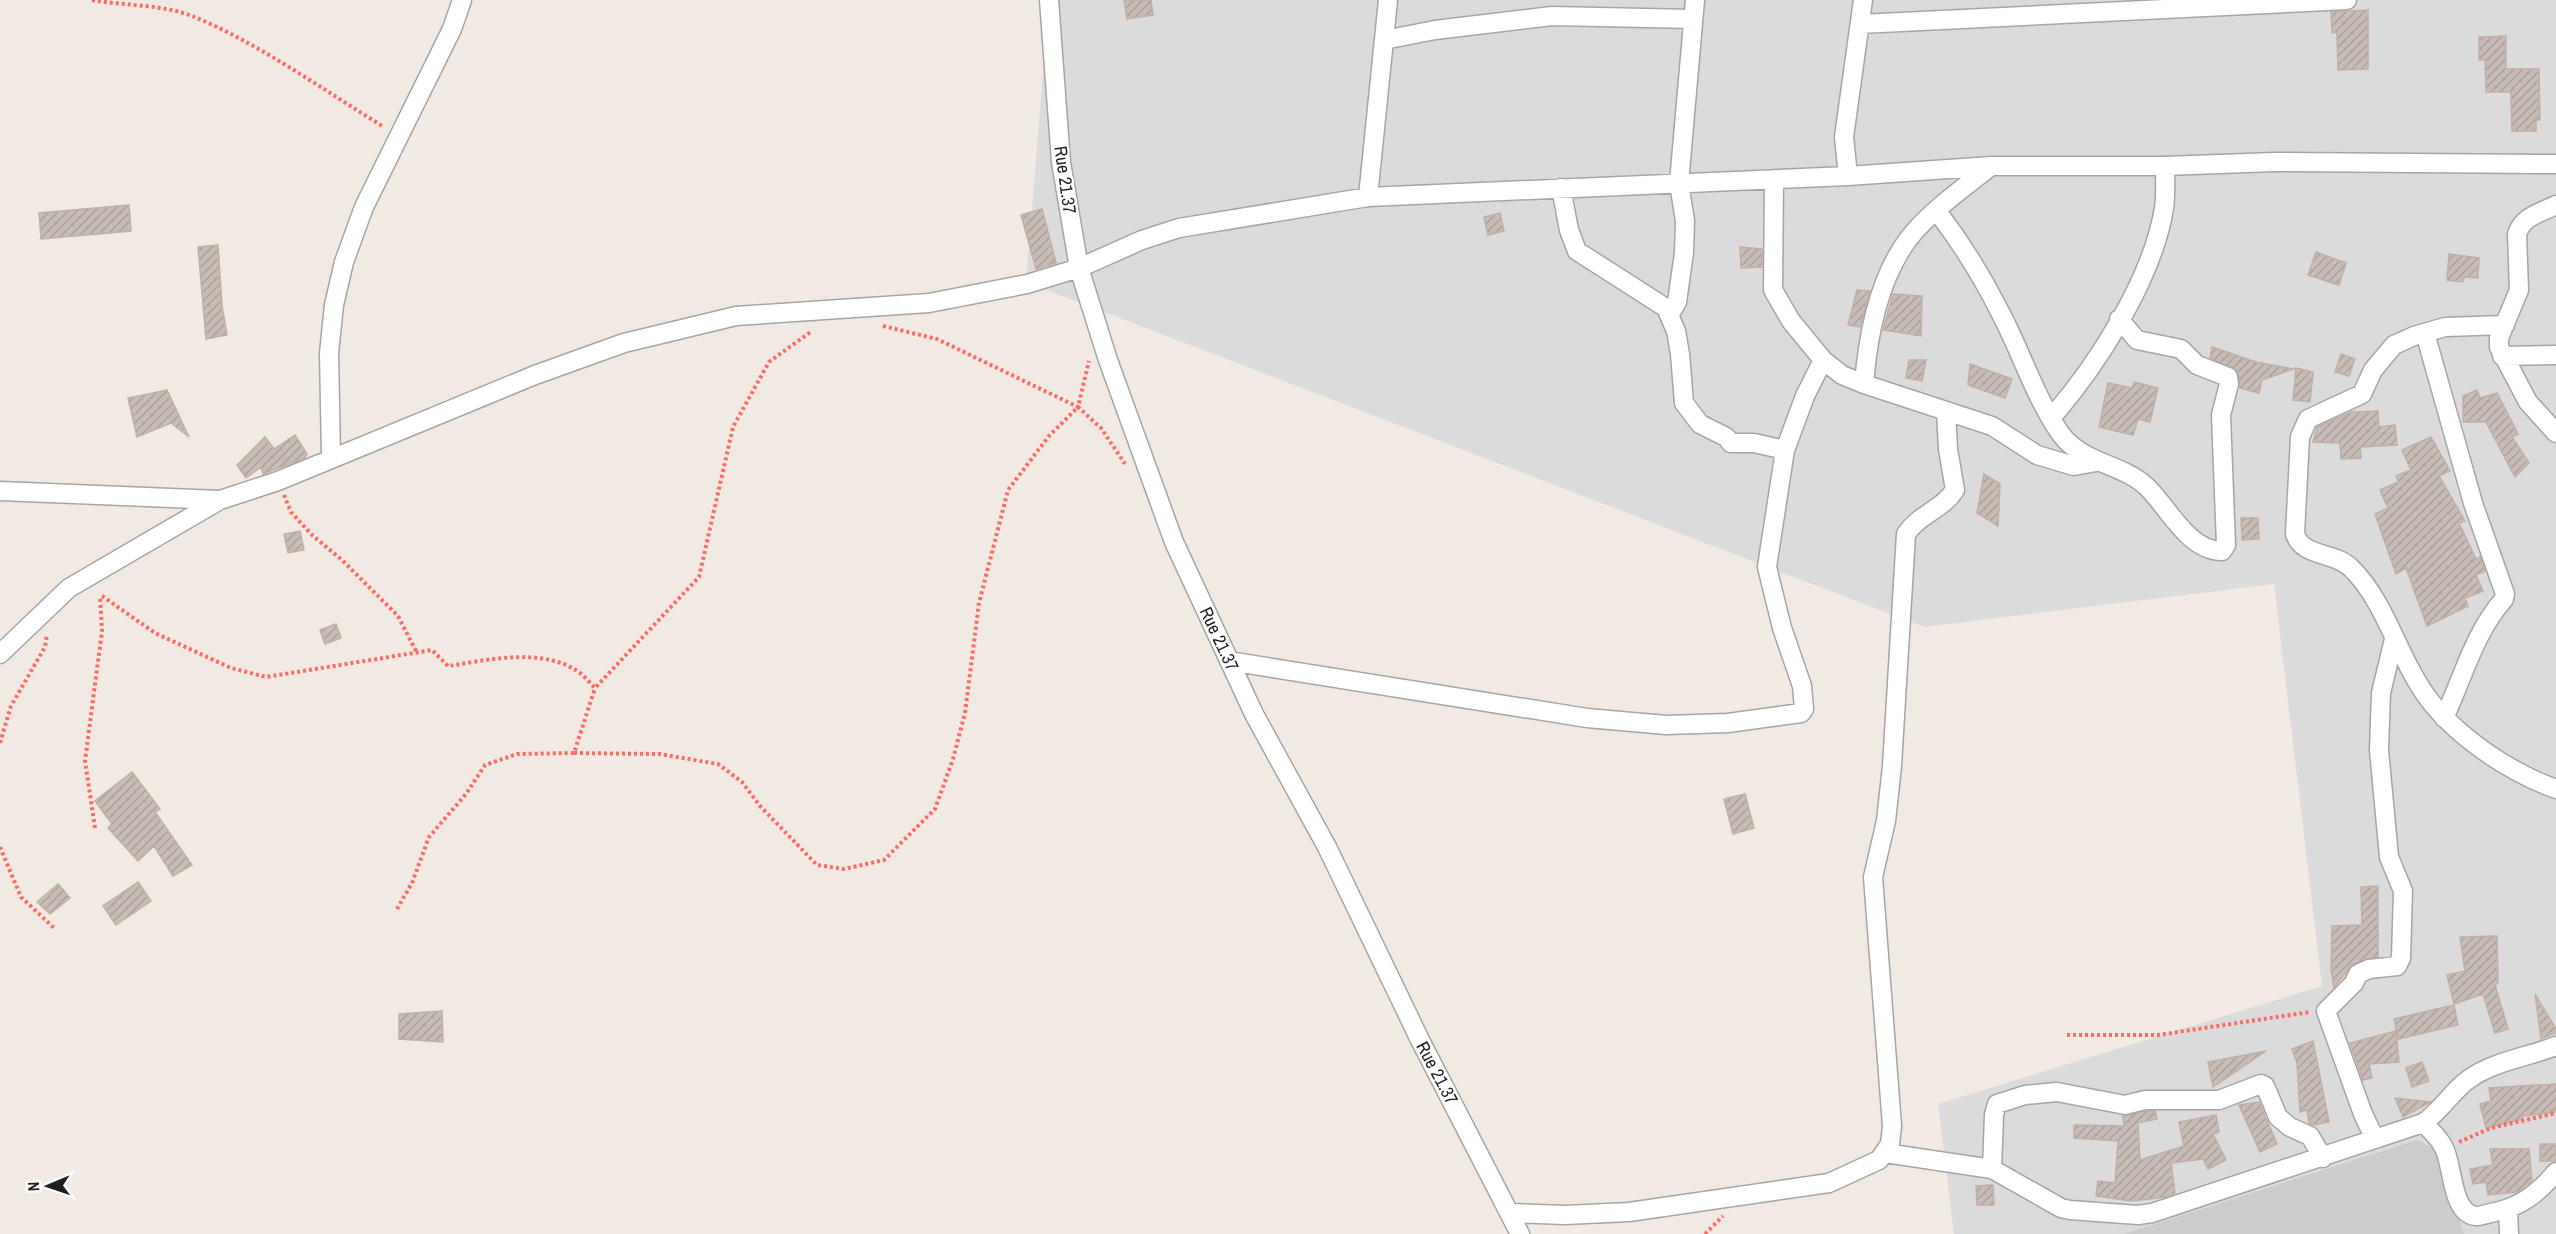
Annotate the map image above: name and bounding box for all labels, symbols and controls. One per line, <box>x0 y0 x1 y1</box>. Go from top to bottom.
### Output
street label: Rue 21.37 <box>1048 144 1083 215</box>
street label: Rue 21.37 <box>1194 603 1245 675</box>
street label: Rue 21.37 <box>1410 1037 1464 1109</box>
north arrow <box>18 1156 78 1216</box>
text: N <box>22 1181 44 1192</box>

